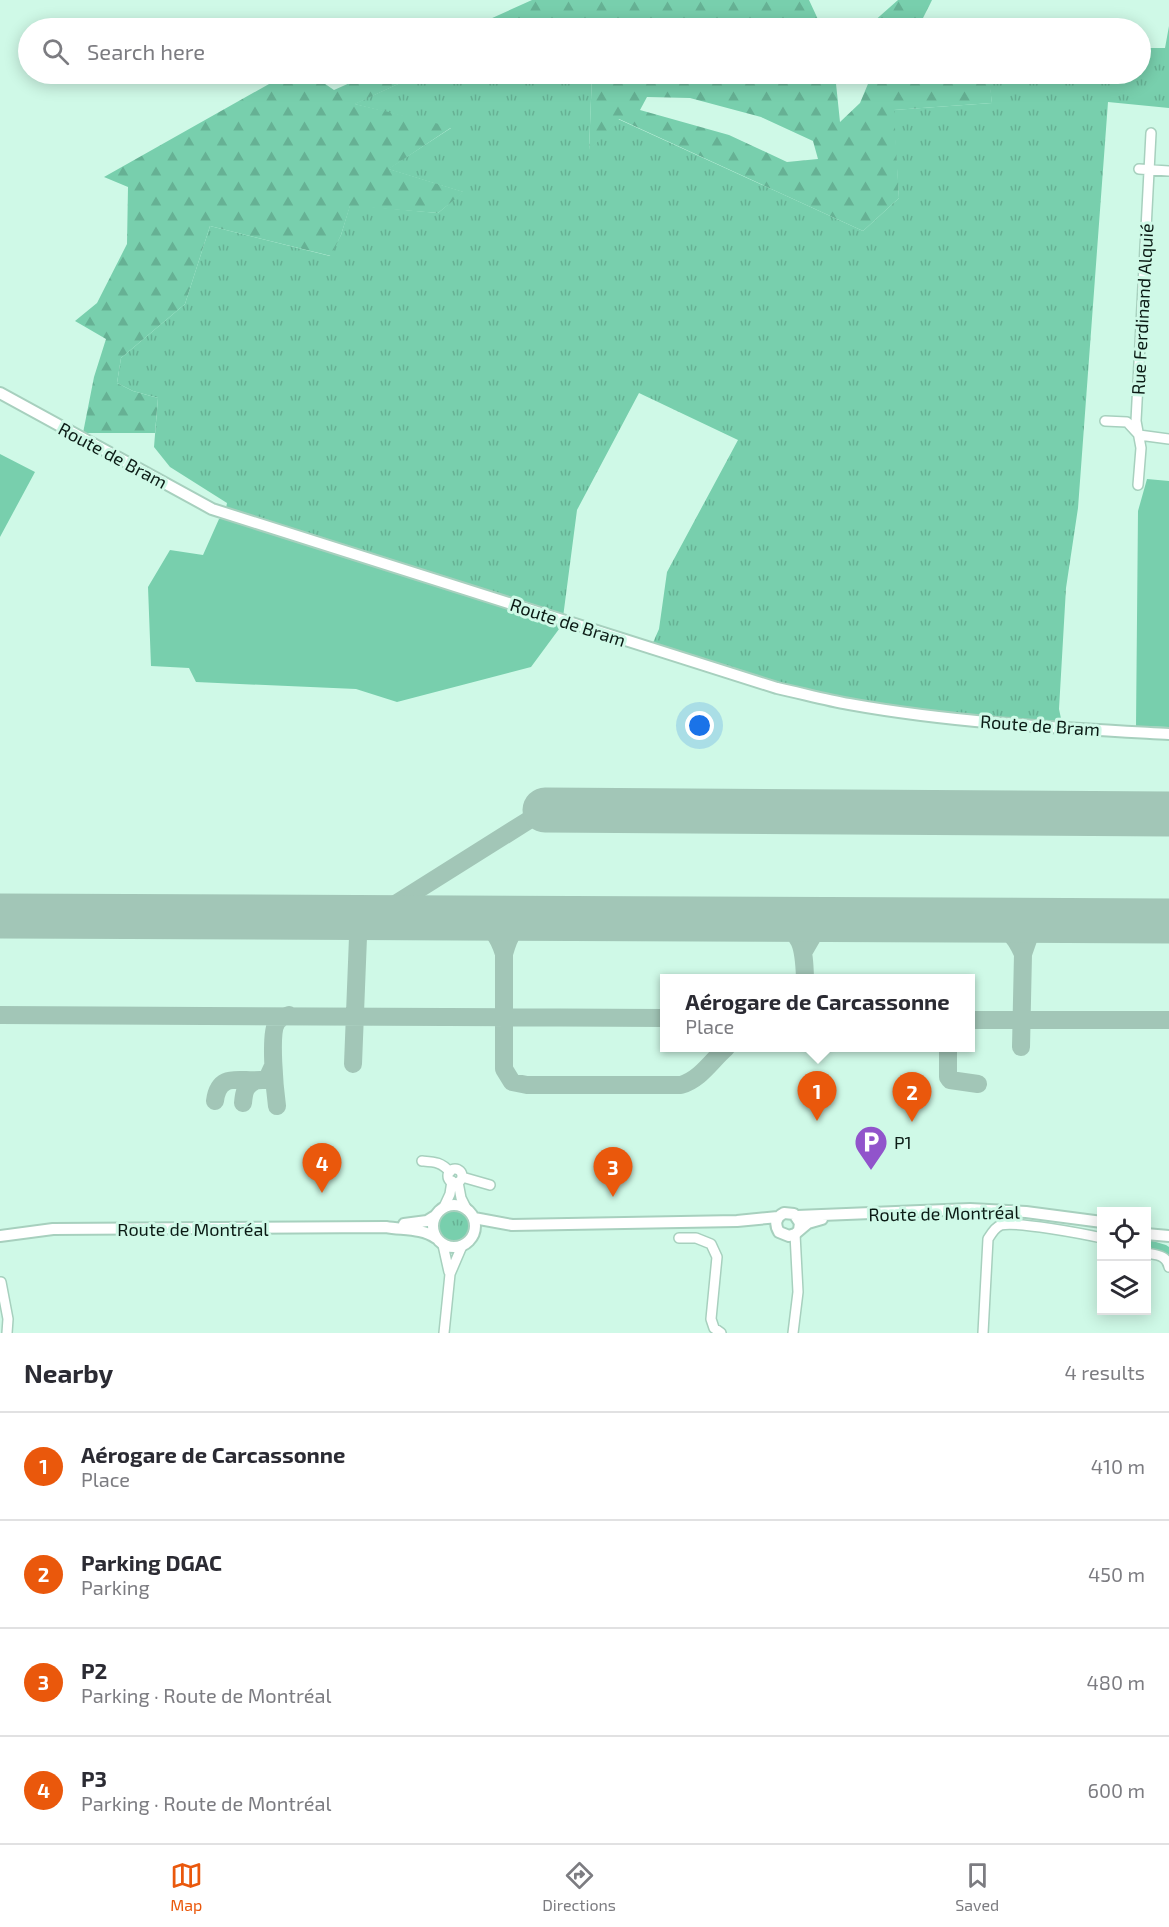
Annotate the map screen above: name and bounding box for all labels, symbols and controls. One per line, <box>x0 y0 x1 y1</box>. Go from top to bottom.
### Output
search box <box>18 18 1151 84</box>
icon: search <box>39 35 72 68</box>
text: Search here <box>87 38 205 64</box>
street label: Rue Ferdinand Alquié <box>1127 223 1157 395</box>
street label: Route de Bram <box>55 417 171 493</box>
street label: Route de Bram <box>508 593 628 651</box>
street label: Route de Bram <box>979 710 1101 740</box>
your location <box>685 711 714 740</box>
popup <box>660 974 975 1052</box>
text: Aérogare de Carcassonne <box>685 988 950 1014</box>
text: Place <box>685 1014 734 1038</box>
pin: 1 <box>798 1072 836 1121</box>
pin: 2 <box>892 1072 932 1122</box>
parking icon: P1 <box>853 1124 889 1171</box>
place label: P1 <box>894 1131 912 1153</box>
pin: 4 <box>302 1144 342 1193</box>
pin: 3 <box>594 1148 632 1197</box>
street label: Route de Montréal <box>868 1201 1020 1225</box>
map controls <box>1097 1207 1151 1315</box>
button: locate <box>1097 1207 1151 1261</box>
street label: Route de Montréal <box>117 1218 269 1240</box>
button: layers <box>1097 1261 1151 1315</box>
text: Nearby <box>24 1357 113 1388</box>
text: 4 results <box>1065 1360 1145 1384</box>
text: Aérogare de Carcassonne <box>81 1441 345 1467</box>
text: 1 <box>39 1454 48 1478</box>
text: 410 m <box>1091 1454 1145 1478</box>
text: Place <box>81 1467 130 1491</box>
text: Parking DGAC <box>81 1549 222 1575</box>
text: 2 <box>38 1562 49 1586</box>
text: 450 m <box>1088 1562 1145 1586</box>
text: Parking <box>81 1575 150 1599</box>
text: P2 <box>81 1657 107 1683</box>
text: 3 <box>38 1670 49 1694</box>
text: 480 m <box>1087 1670 1145 1694</box>
text: Parking · Route de Montréal <box>81 1683 331 1707</box>
text: P3 <box>81 1765 107 1791</box>
text: 4 <box>37 1778 50 1802</box>
text: 600 m <box>1087 1778 1145 1802</box>
text: Parking · Route de Montréal <box>81 1791 331 1815</box>
tab: Map <box>170 1859 203 1914</box>
tab: Directions <box>542 1859 616 1914</box>
tab: Saved <box>955 1859 999 1914</box>

